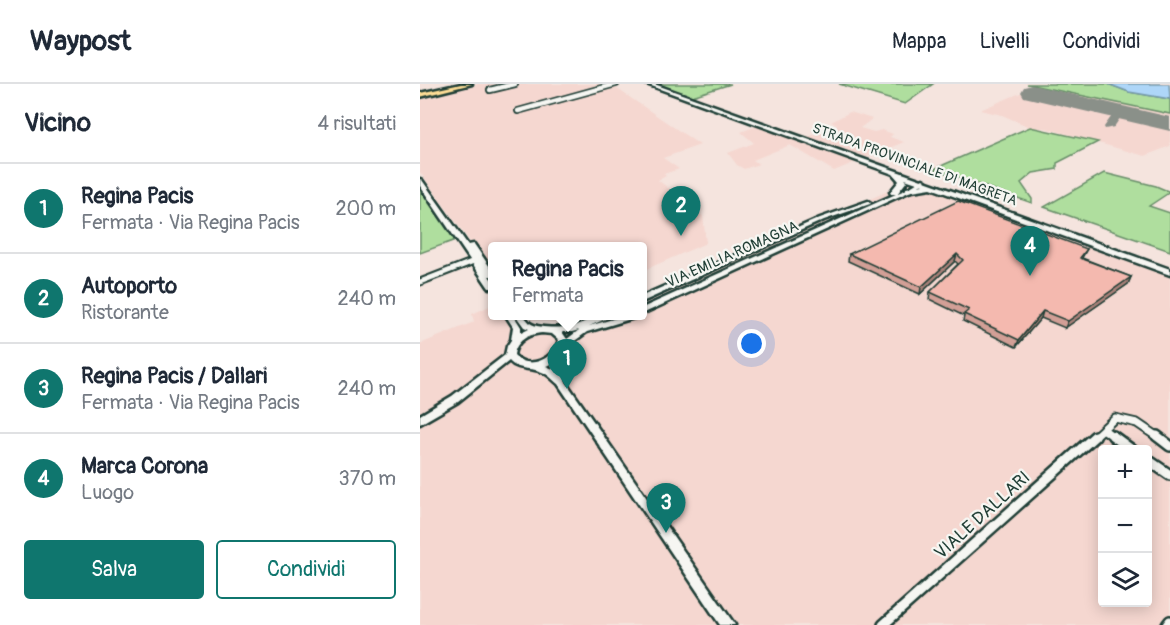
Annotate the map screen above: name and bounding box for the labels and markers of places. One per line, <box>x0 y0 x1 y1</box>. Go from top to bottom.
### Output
pin: 2 <box>662 186 700 236</box>
pin: 4 <box>1010 226 1050 276</box>
pin: 1 <box>548 340 586 389</box>
pin: 3 <box>646 484 686 533</box>

